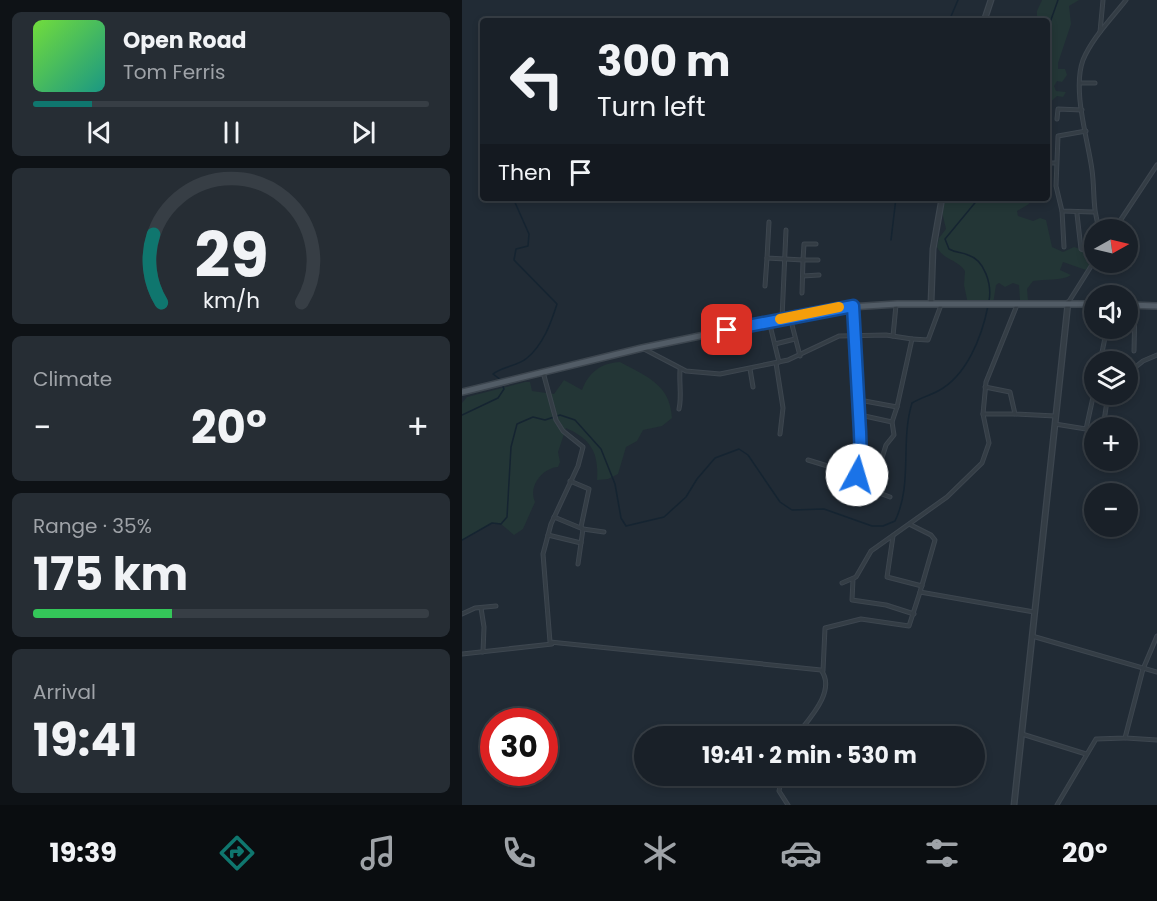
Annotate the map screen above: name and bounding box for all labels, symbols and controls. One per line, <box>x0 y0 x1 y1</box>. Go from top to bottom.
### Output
text: Open Road <box>123 25 247 56</box>
text: 300 m <box>597 32 731 91</box>
icon: left <box>498 42 576 120</box>
text: Tom Ferris <box>123 58 225 86</box>
text: Turn left <box>597 88 706 125</box>
icon: previous <box>83 116 116 149</box>
icon: pause <box>215 116 248 149</box>
icon: next <box>347 116 380 149</box>
icon: arrive <box>564 156 597 189</box>
text: Then <box>498 157 552 188</box>
text: 29 <box>194 211 268 299</box>
north arrow <box>1084 219 1138 273</box>
map controls <box>1084 219 1138 537</box>
button: sound <box>1084 285 1138 339</box>
text: km/h <box>202 286 260 317</box>
pin <box>701 304 752 355</box>
icon: arrive <box>710 313 743 346</box>
button: layers <box>1084 351 1138 405</box>
text: Climate <box>33 365 112 393</box>
text: 20° <box>191 396 267 459</box>
text: − <box>33 404 51 451</box>
text: + <box>406 404 429 451</box>
button: + <box>1084 417 1138 471</box>
position arrow <box>825 443 889 507</box>
button: − <box>1084 483 1138 537</box>
text: Range · 35% <box>33 512 152 540</box>
text: 175 km <box>33 543 188 606</box>
text: Arrival <box>33 678 96 706</box>
speed limit sign: 30 <box>480 708 558 786</box>
text: 19:41 <box>33 709 138 772</box>
text: 19:41 · 2 min · 530 m <box>702 740 917 771</box>
icon: directions <box>216 832 258 874</box>
icon: music <box>357 832 399 874</box>
icon: phone <box>498 832 540 874</box>
icon: climate <box>639 832 681 874</box>
icon: car <box>780 832 822 874</box>
icon: filters <box>921 832 963 874</box>
text: 19:39 <box>50 834 117 871</box>
text: 20° <box>1062 834 1107 871</box>

